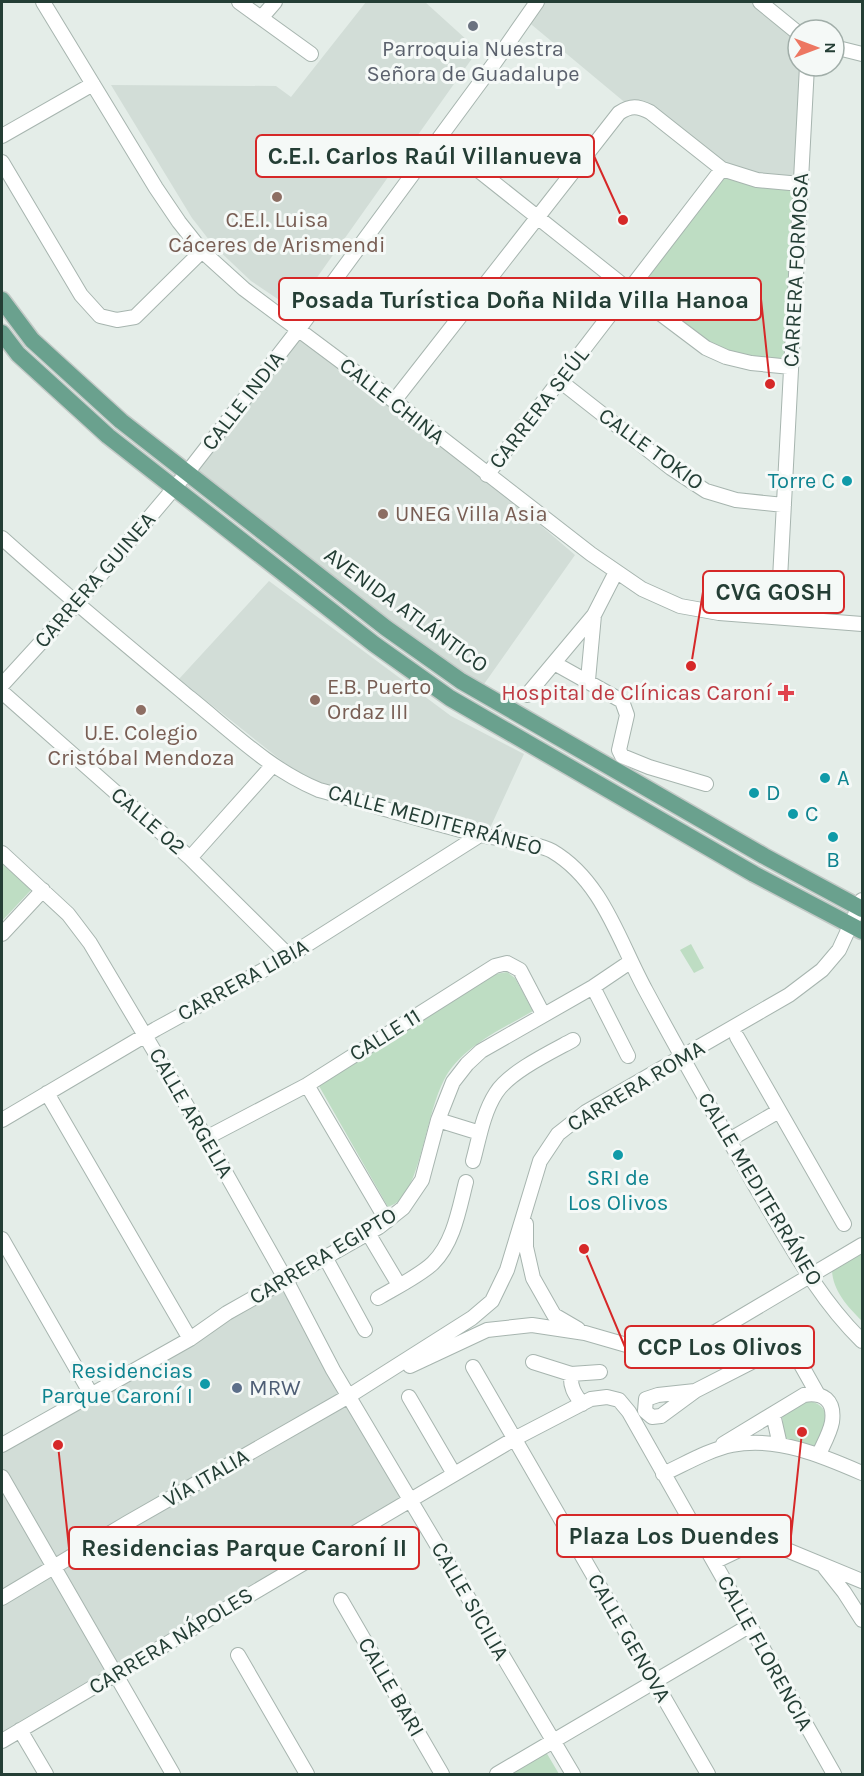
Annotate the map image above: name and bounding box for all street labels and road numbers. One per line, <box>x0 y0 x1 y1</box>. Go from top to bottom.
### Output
street label: CARRERA FORMOSA <box>778 172 814 368</box>
street label: CARRERA SEÚL <box>483 341 595 474</box>
street label: CALLE INDIA <box>196 346 290 456</box>
street label: CALLE CHINA <box>334 352 450 450</box>
street label: CALLE TOKIO <box>594 402 708 496</box>
street label: CARRERA GUINEA <box>29 506 161 653</box>
street label: AVENIDA ATLÁNTICO <box>319 541 493 678</box>
street label: CALLE MEDITERRÁNEO <box>325 778 545 861</box>
street label: CALLE 02 <box>105 782 191 860</box>
street label: CARRERA LIBIA <box>173 933 313 1027</box>
street label: CALLE 11 <box>345 1003 425 1067</box>
street label: CARRERA ROMA <box>563 1035 710 1137</box>
street label: CALLE ARGELIA <box>143 1043 239 1183</box>
street label: CALLE MEDITERRÁNEO <box>692 1087 829 1290</box>
street label: CARRERA EGIPTO <box>245 1202 401 1310</box>
street label: VÍA ITALIA <box>158 1442 254 1513</box>
street label: CALLE SICILIA <box>426 1537 515 1665</box>
street label: CALLE GENOVA <box>582 1569 676 1707</box>
street label: CALLE FLORENCIA <box>712 1571 819 1735</box>
street label: CARRERA NÁPOLES <box>84 1581 258 1700</box>
street label: CALLE BARI <box>352 1633 430 1741</box>

